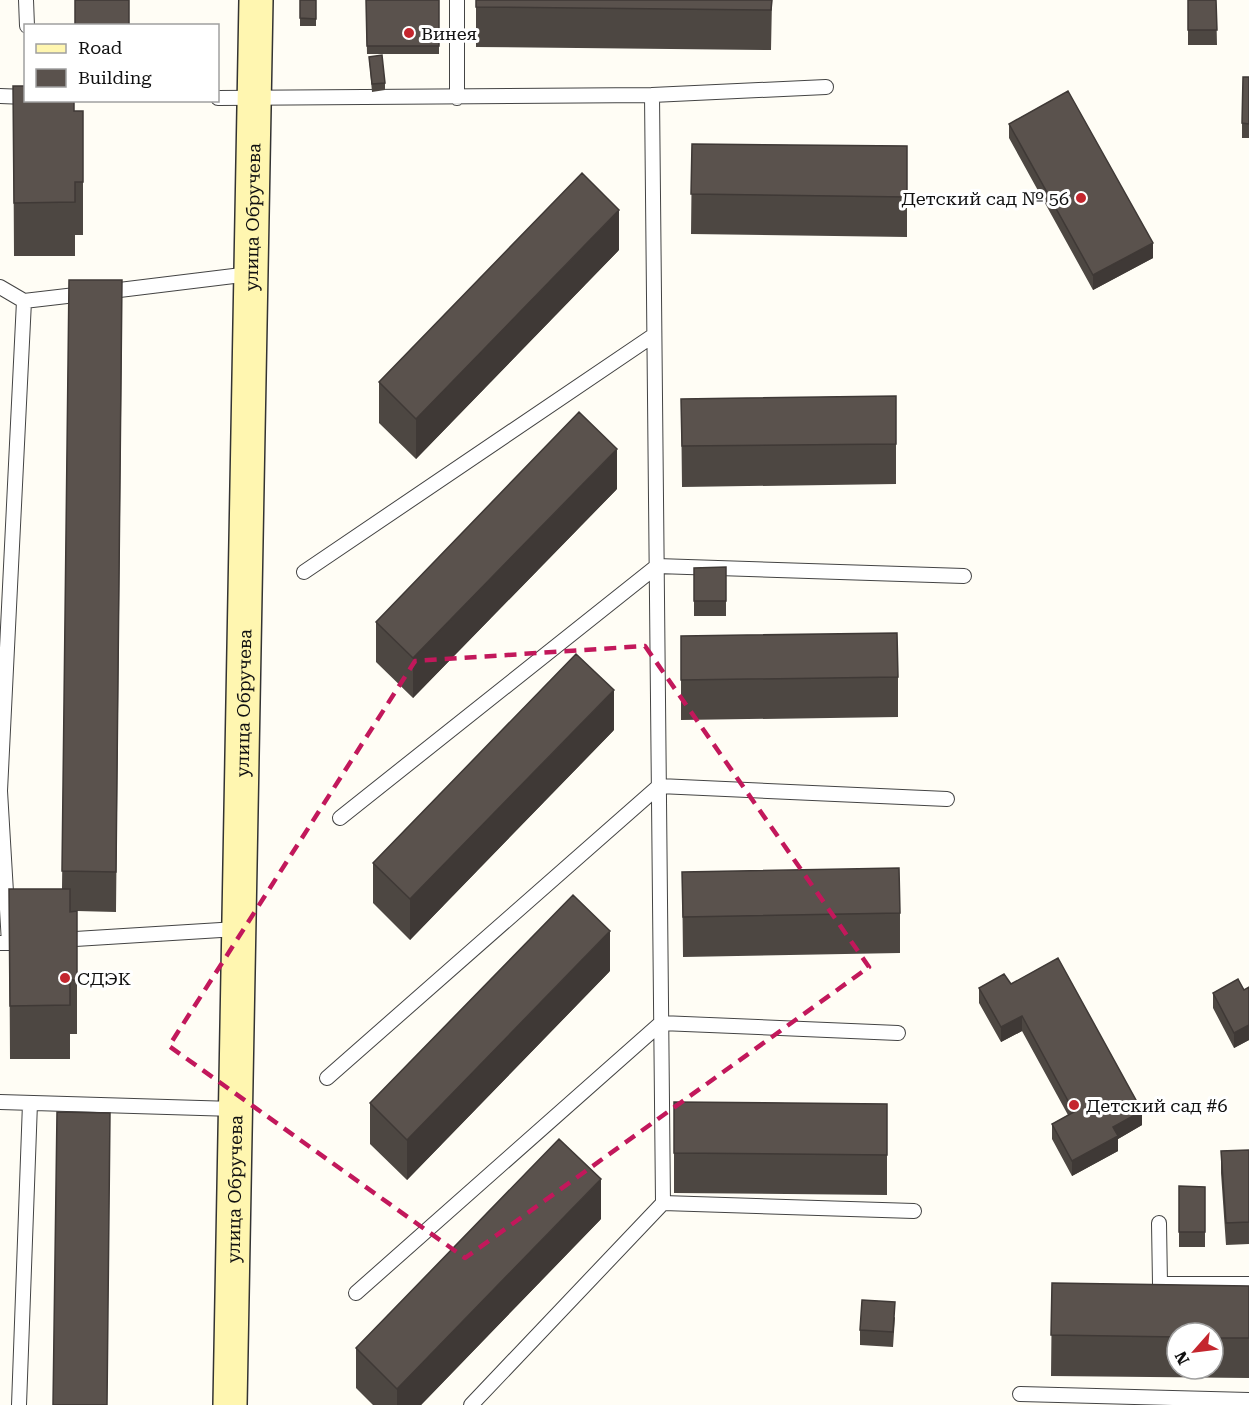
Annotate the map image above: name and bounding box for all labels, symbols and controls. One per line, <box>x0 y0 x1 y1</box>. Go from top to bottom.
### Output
place label: Винея <box>421 23 477 44</box>
legend <box>24 24 219 102</box>
marker: Винея <box>402 26 416 40</box>
text: Road <box>78 37 123 58</box>
text: Building <box>78 67 152 88</box>
street label: улица Обручева <box>240 143 264 291</box>
place label: Детский сад № 56 <box>901 188 1069 209</box>
marker: Детский сад № 56 <box>1074 191 1088 205</box>
street label: улица Обручева <box>231 629 255 777</box>
place label: СДЭК <box>77 968 131 989</box>
marker: СДЭК <box>58 971 72 985</box>
place label: Детский сад #6 <box>1086 1095 1228 1116</box>
marker: Детский сад #6 <box>1067 1098 1081 1112</box>
street label: улица Обручева <box>222 1115 246 1263</box>
north arrow <box>1165 1321 1225 1381</box>
text: N <box>1171 1348 1193 1368</box>

